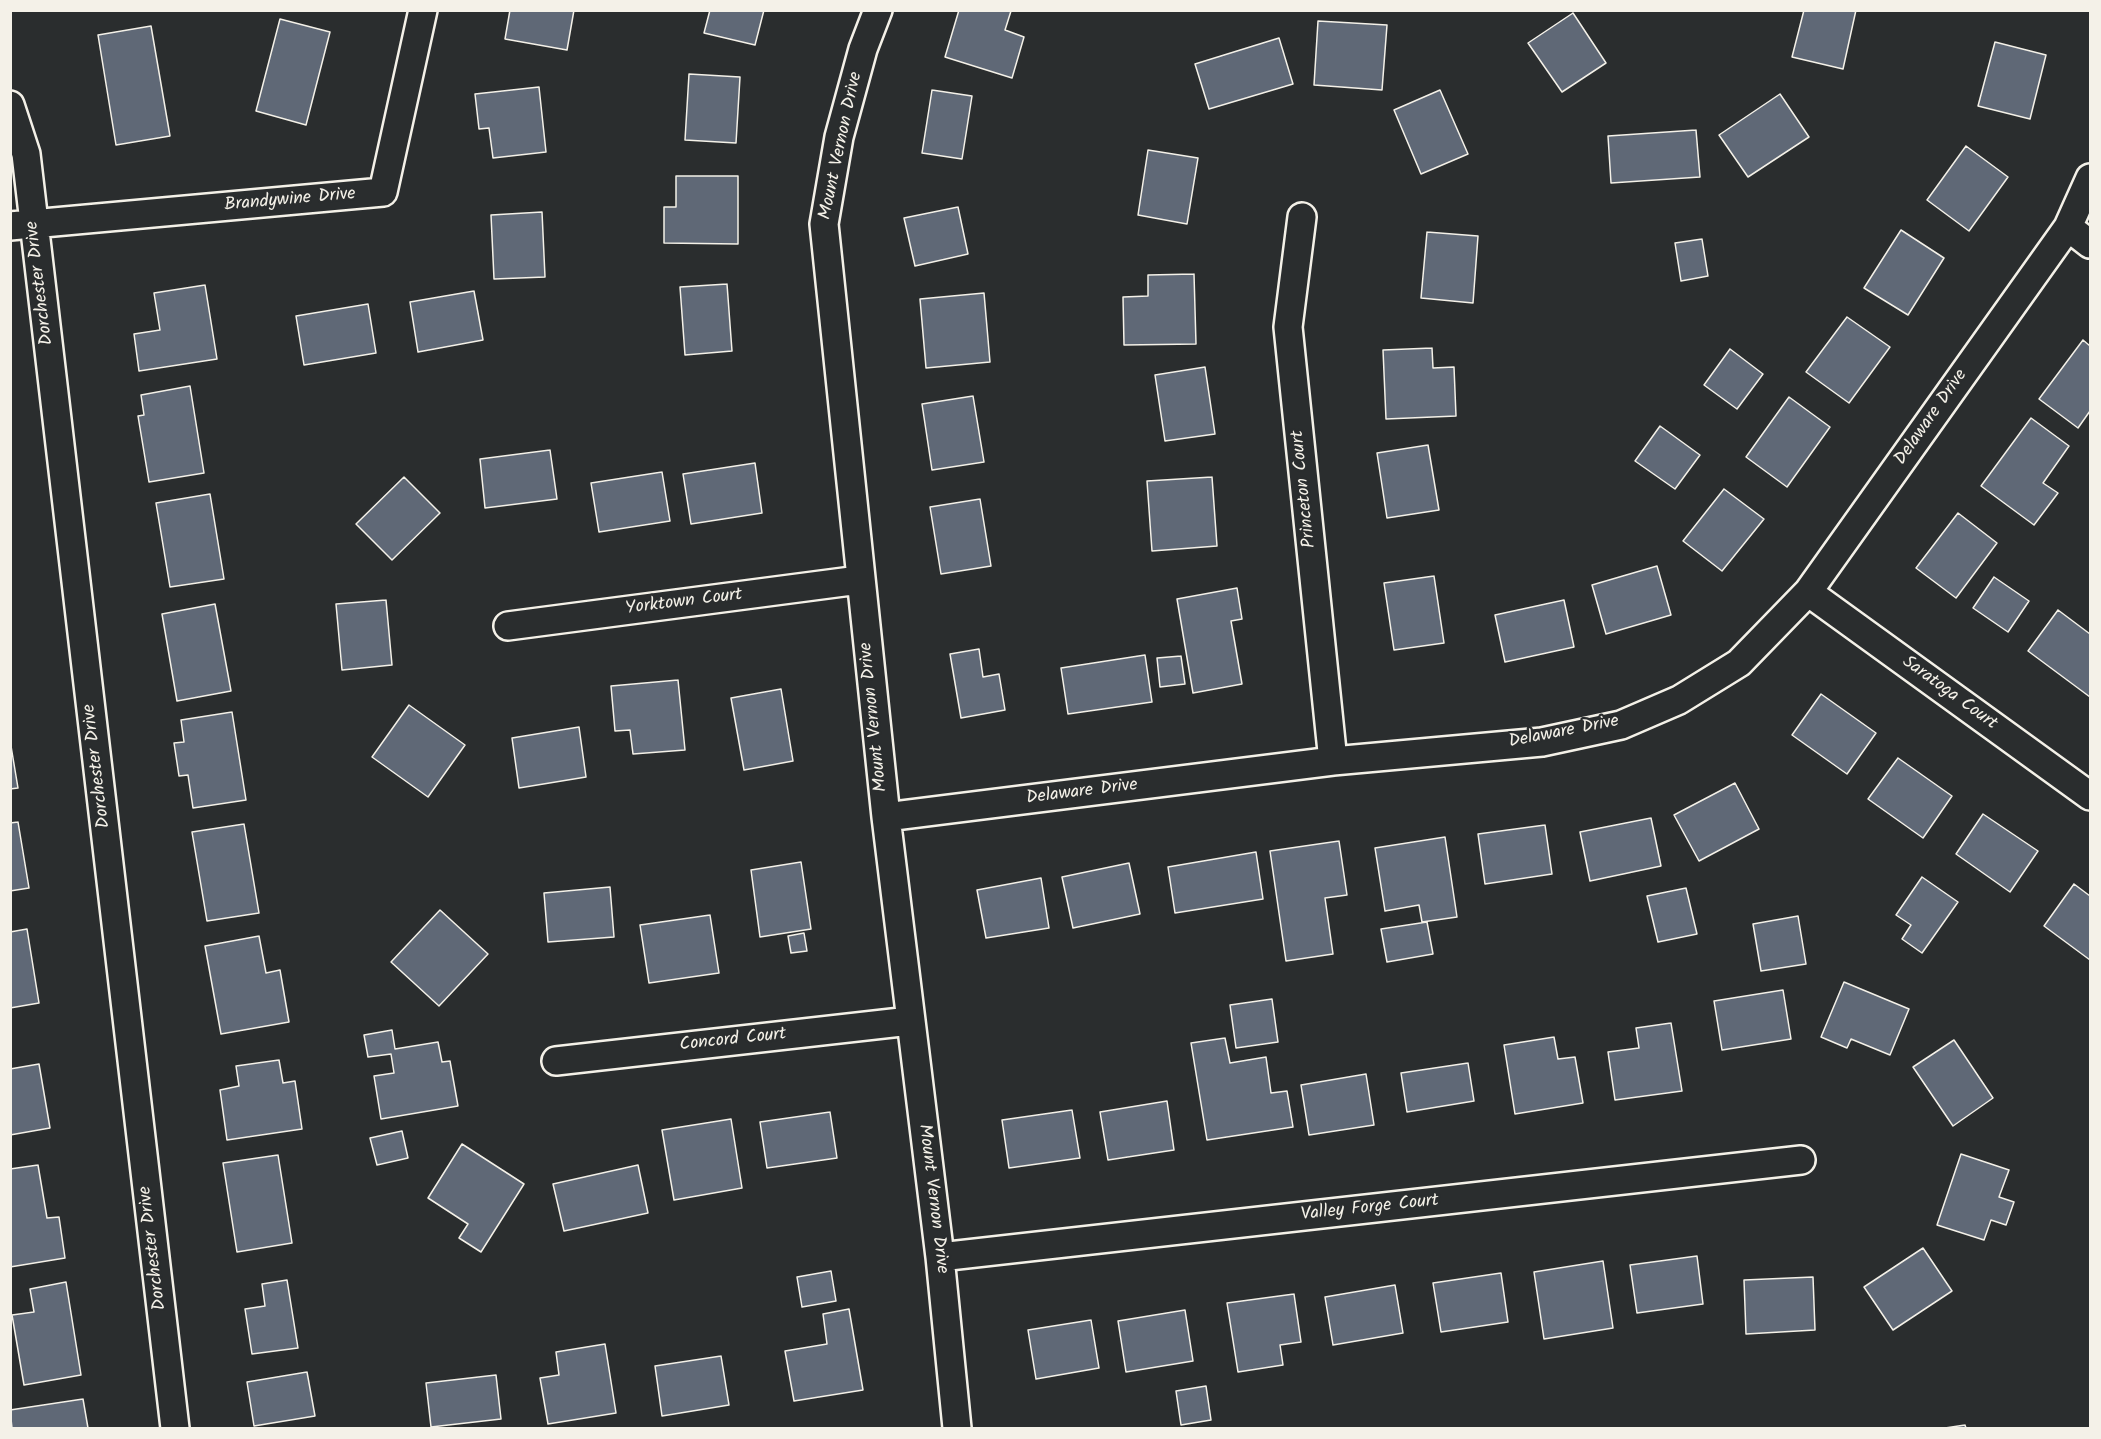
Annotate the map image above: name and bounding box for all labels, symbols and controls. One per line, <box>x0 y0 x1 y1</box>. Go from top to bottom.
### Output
street label: Mount Vernon Drive <box>816 70 868 222</box>
street label: Brandywine Drive <box>223 185 357 217</box>
street label: Dorchester Drive <box>23 220 59 346</box>
street label: Delaware Drive <box>1891 366 1973 470</box>
street label: Princeton Court <box>1288 429 1322 549</box>
street label: Yorktown Court <box>624 585 744 621</box>
street label: Mount Vernon Drive <box>856 641 894 793</box>
street label: Saratoga Court <box>1897 652 2001 736</box>
street label: Dorchester Drive <box>80 703 116 829</box>
street label: Delaware Drive <box>1507 712 1621 754</box>
street label: Delaware Drive <box>1025 775 1139 811</box>
street label: Concord Court <box>678 1025 788 1057</box>
street label: Mount Vernon Drive <box>912 1123 952 1275</box>
street label: Dorchester Drive <box>136 1185 172 1311</box>
street label: Valley Forge Court <box>1300 1191 1440 1227</box>

